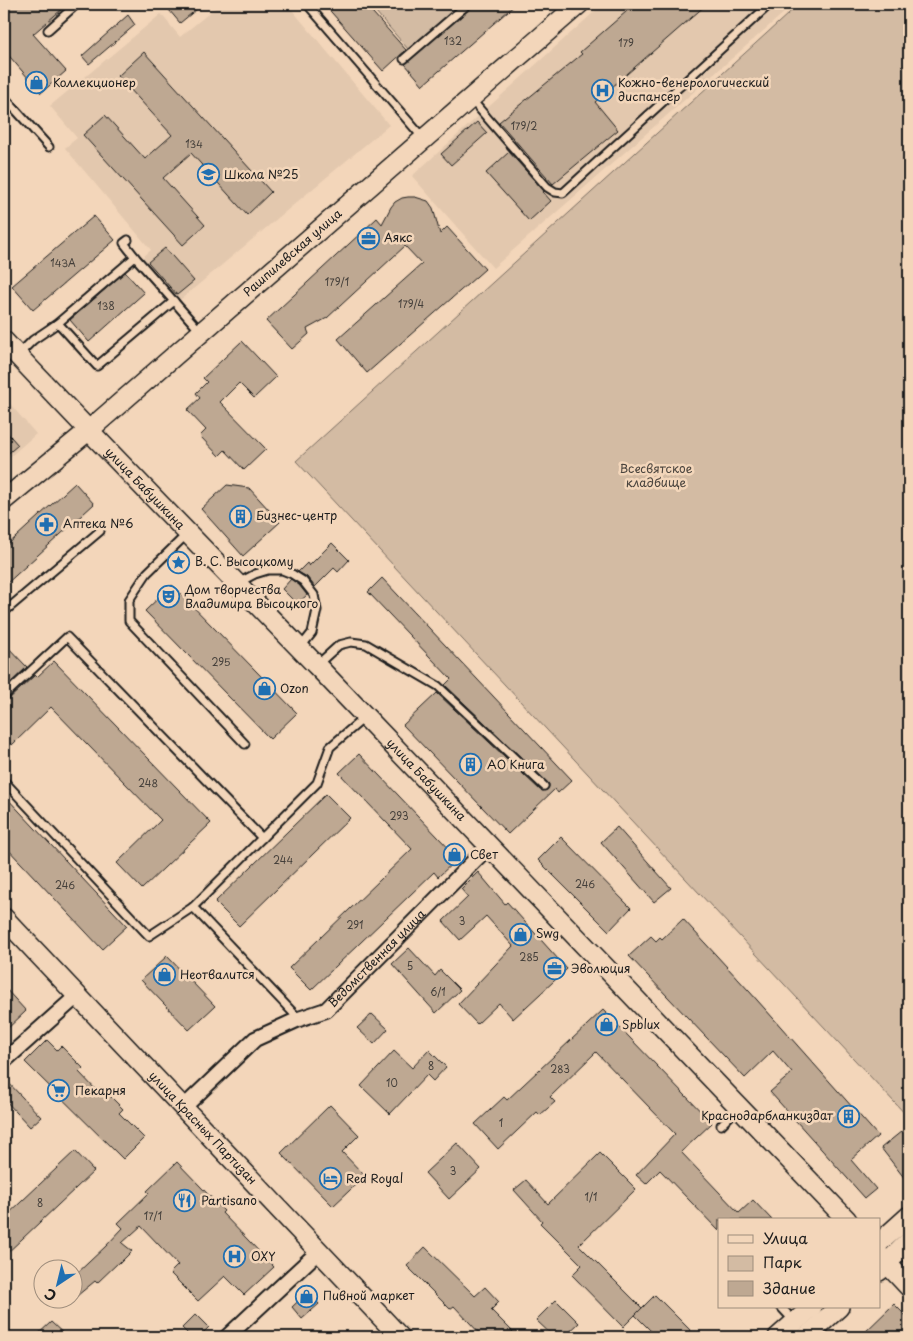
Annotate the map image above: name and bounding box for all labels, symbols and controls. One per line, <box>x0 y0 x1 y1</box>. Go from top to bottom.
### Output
house number: 132 <box>444 33 462 48</box>
house number: 179 <box>618 35 634 50</box>
shop icon: Коллекционер <box>25 71 49 95</box>
place label: Коллекционер <box>53 73 136 91</box>
place label: Кожно-венерологический диспансер <box>618 73 769 105</box>
hospital icon: Кожно-венерологический диспансер <box>590 78 614 102</box>
house number: 179/2 <box>511 118 537 133</box>
house number: 134 <box>185 136 203 151</box>
school or university icon: Школа №25 <box>196 163 220 187</box>
place label: Школа №25 <box>224 165 299 183</box>
street label: Рашпилевская улица <box>239 204 346 300</box>
office icon: Аякс <box>356 226 380 250</box>
place label: Аякс <box>384 228 412 246</box>
house number: 143А <box>50 255 76 270</box>
house number: 179/1 <box>325 274 349 289</box>
house number: 179/4 <box>398 296 424 311</box>
house number: 138 <box>97 298 115 313</box>
street label: улица Бабушкина <box>101 443 190 534</box>
park label: Всесвятское кладбище <box>620 459 693 491</box>
building icon: Бизнес-центр <box>228 504 252 528</box>
place label: Бизнес-центр <box>256 506 337 524</box>
pharmacy icon: Аптека №6 <box>35 512 59 536</box>
place label: Аптека №6 <box>63 514 133 532</box>
place icon: В. С. Высоцкому <box>167 550 191 574</box>
place label: В. С. Высоцкому <box>195 552 293 570</box>
place label: Дом творчества Владимира Высоцкого <box>184 580 319 612</box>
theatre icon: Дом творчества Владимира Высоцкого <box>157 585 181 609</box>
house number: 295 <box>211 654 231 669</box>
shop icon: Ozon <box>252 677 276 701</box>
place label: Ozon <box>280 679 309 697</box>
street label: улица Бабушкина <box>383 734 471 825</box>
building icon: АО Книга <box>459 753 483 777</box>
place label: АО Книга <box>487 755 545 773</box>
house number: 248 <box>138 775 158 790</box>
house number: 293 <box>389 808 409 823</box>
shop icon: Свет <box>442 843 466 867</box>
place label: Свет <box>470 845 498 863</box>
house number: 244 <box>273 852 293 867</box>
house number: 246 <box>575 876 595 891</box>
house number: 246 <box>55 877 75 892</box>
street label: Ведомственная улица <box>324 904 430 1011</box>
house number: 3 <box>459 913 465 928</box>
house number: 291 <box>346 917 364 932</box>
shop icon: Swg <box>508 922 532 946</box>
place label: Swg <box>536 924 559 942</box>
house number: 285 <box>519 949 539 964</box>
office icon: Эволюция <box>543 957 567 981</box>
house number: 5 <box>407 958 413 973</box>
place label: Эволюция <box>571 959 630 977</box>
shop icon: Неотвалится <box>152 963 176 987</box>
place label: Неотвалится <box>180 965 255 983</box>
house number: 6/1 <box>430 984 446 999</box>
shop icon: Spblux <box>594 1013 618 1037</box>
place label: Spblux <box>622 1015 660 1033</box>
house number: 8 <box>428 1058 434 1073</box>
house number: 283 <box>550 1061 570 1076</box>
street label: улица Красных Партизан <box>145 1067 261 1188</box>
house number: 10 <box>386 1075 398 1090</box>
supermarket icon: Пекарня <box>47 1079 71 1103</box>
place label: Пекарня <box>75 1081 126 1099</box>
building icon: Краснодарбланкиздат <box>837 1104 861 1128</box>
place label: Краснодарбланкиздат <box>701 1106 834 1124</box>
house number: 1 <box>499 1115 503 1130</box>
house number: 3 <box>450 1163 456 1178</box>
hotel icon: Red Royal <box>318 1167 342 1191</box>
place label: Red Royal <box>346 1169 403 1187</box>
restaurant icon: Partisano <box>173 1189 197 1213</box>
house number: 1/1 <box>584 1189 598 1204</box>
place label: Partisano <box>201 1191 257 1209</box>
house number: 8 <box>37 1195 43 1210</box>
house number: 17/1 <box>144 1208 162 1223</box>
legend <box>718 1218 880 1308</box>
text: Улица <box>763 1226 808 1249</box>
hospital icon: OXY <box>223 1245 247 1269</box>
place label: OXY <box>251 1247 276 1265</box>
text: Парк <box>763 1250 802 1273</box>
north arrow <box>32 1258 82 1308</box>
text: Здание <box>763 1276 816 1299</box>
text: С <box>40 1283 61 1307</box>
shop icon: Пивной маркет <box>295 1284 319 1308</box>
place label: Пивной маркет <box>323 1286 415 1304</box>

